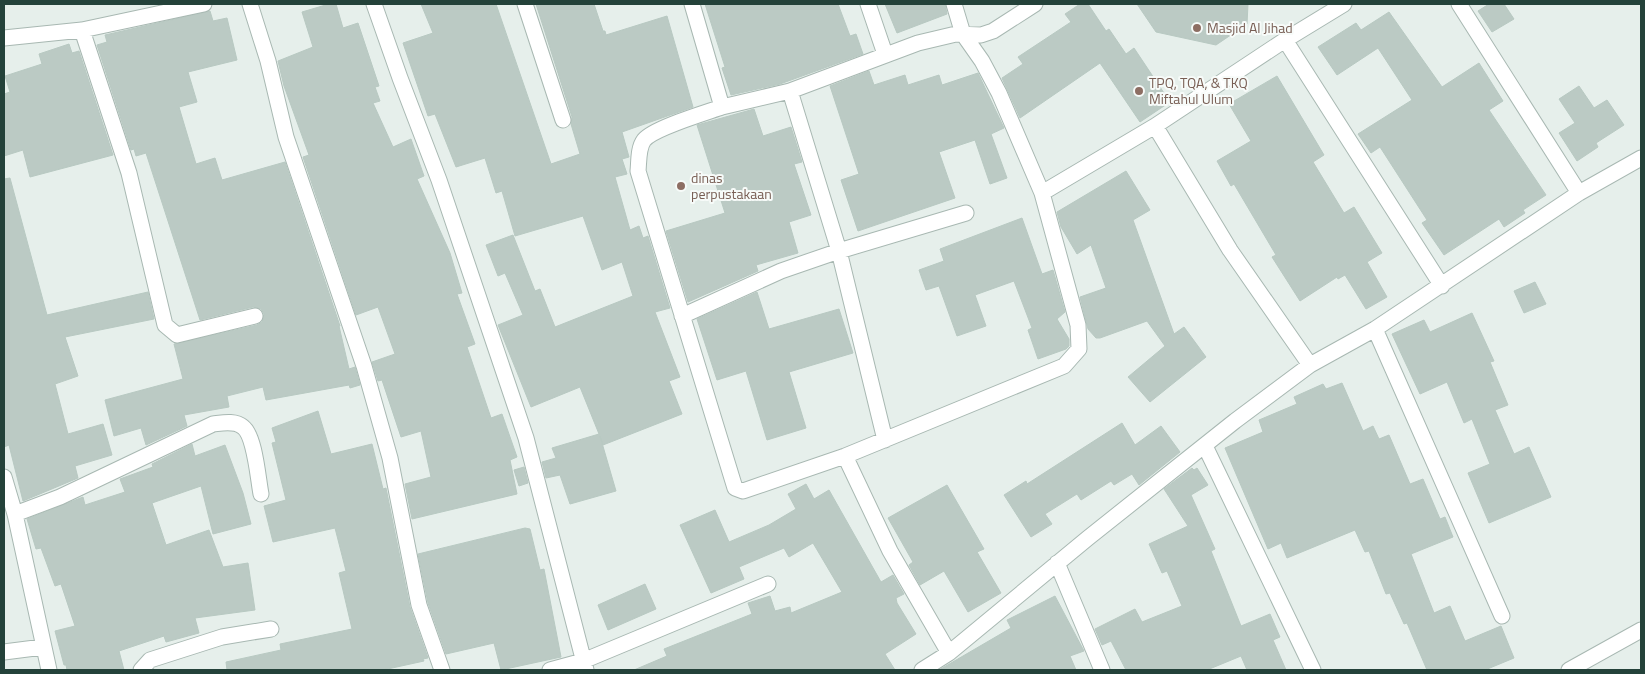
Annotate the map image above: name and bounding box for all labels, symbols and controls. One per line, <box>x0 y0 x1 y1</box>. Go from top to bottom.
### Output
place label: Masjid Al Jihad <box>1207 17 1293 38</box>
marker: Masjid Al Jihad <box>1191 22 1203 34</box>
place label: TPQ, TQA, & TKQ Miftahul Ulum <box>1149 72 1248 109</box>
marker: TPQ, TQA, & TKQ Miftahul Ulum <box>1133 85 1145 97</box>
place label: dinas perpustakaan <box>691 167 772 204</box>
marker: dinas perpustakaan <box>675 180 687 192</box>

